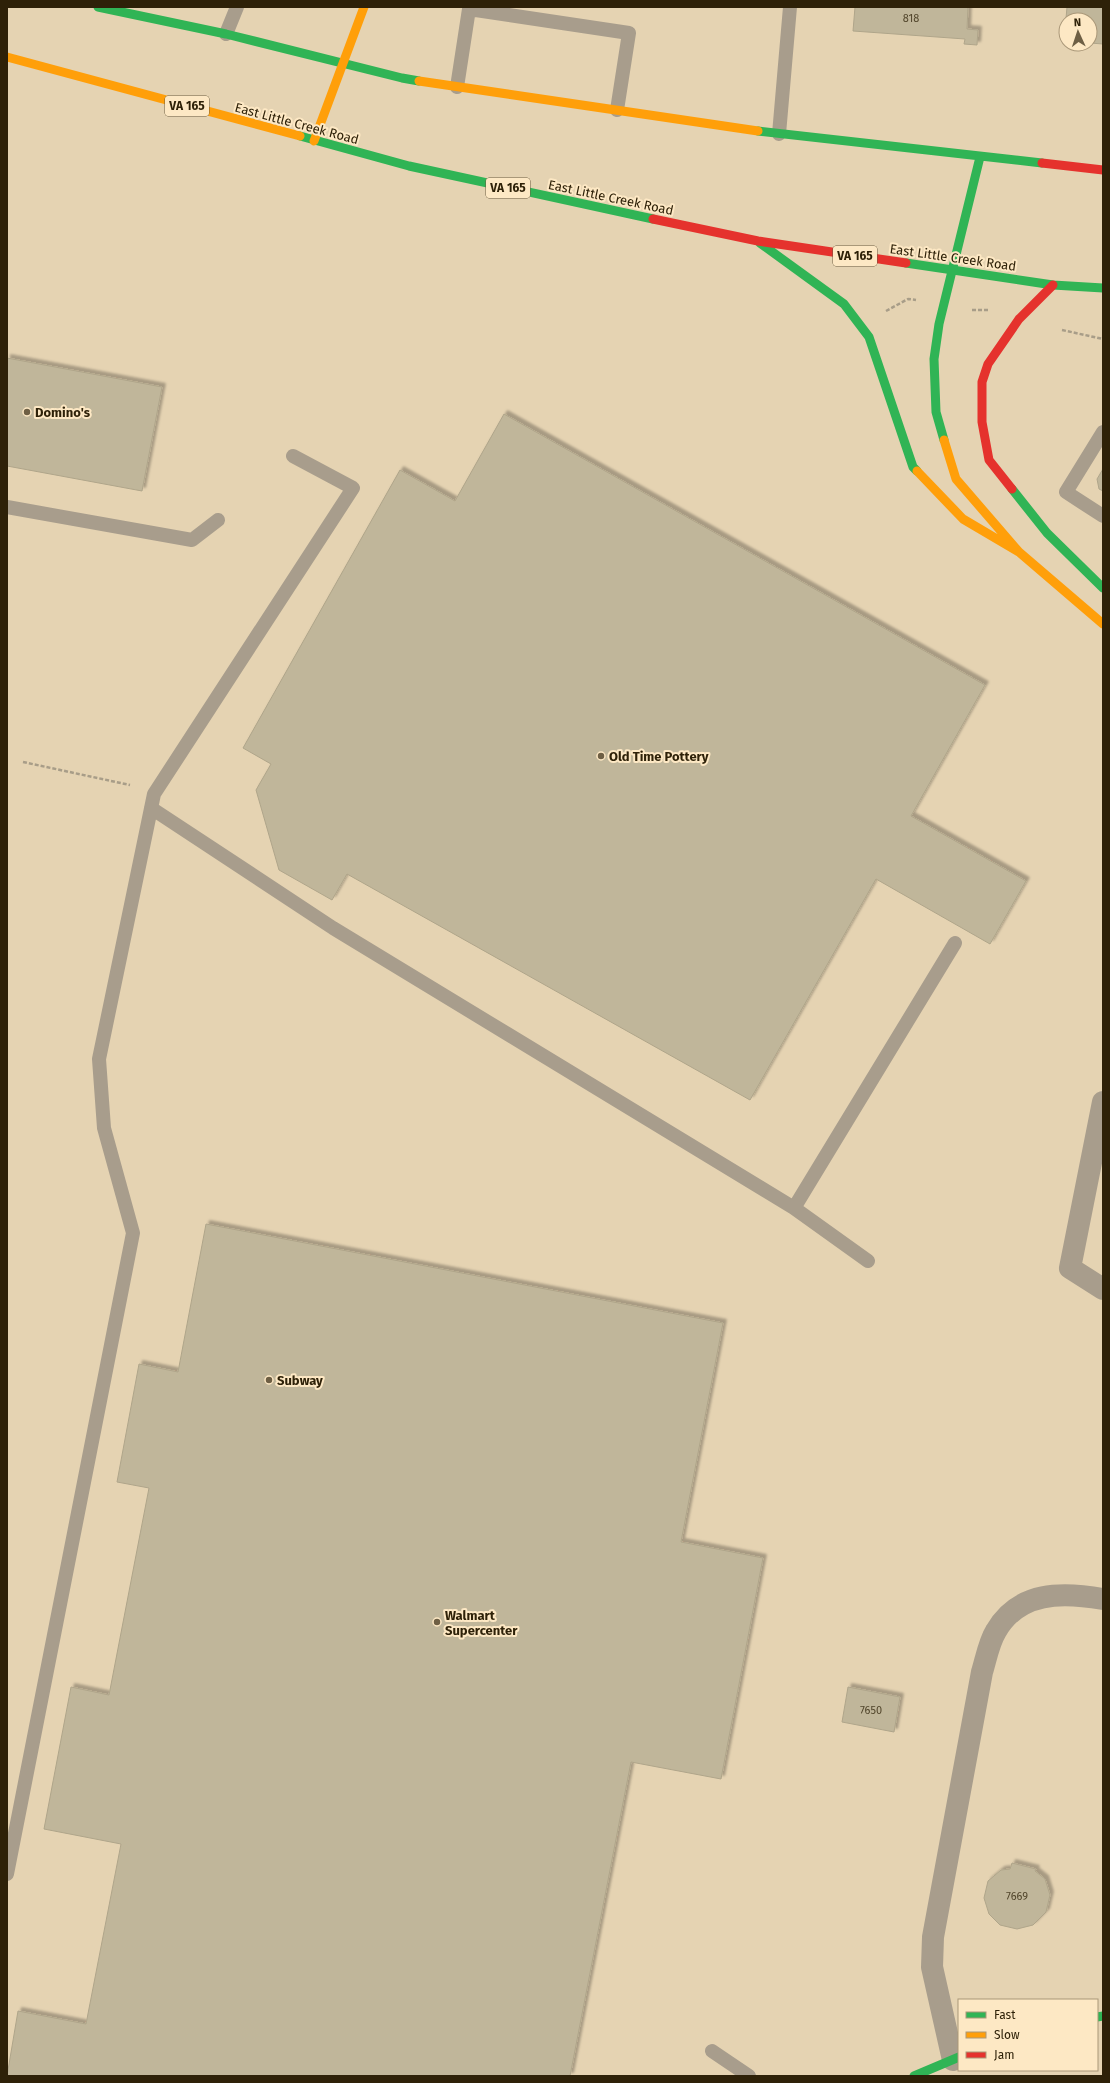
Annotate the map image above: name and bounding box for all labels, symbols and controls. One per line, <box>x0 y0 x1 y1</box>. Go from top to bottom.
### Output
house number: 818 <box>903 12 919 25</box>
north arrow <box>1058 12 1098 52</box>
text: N <box>1074 16 1081 29</box>
road number: VA 165 <box>165 96 209 116</box>
street label: East Little Creek Road <box>233 100 360 147</box>
street label: East Little Creek Road <box>547 177 675 218</box>
road number: VA 165 <box>486 178 530 198</box>
street label: East Little Creek Road <box>889 241 1017 274</box>
road number: VA 165 <box>833 246 877 266</box>
place label: Domino's <box>35 405 91 420</box>
marker: Domino's <box>22 407 32 417</box>
place label: Old Time Pottery <box>609 749 709 764</box>
marker: Old Time Pottery <box>596 751 606 761</box>
place label: Subway <box>277 1373 323 1388</box>
marker: Subway <box>264 1375 274 1385</box>
place label: Walmart Supercenter <box>445 1608 518 1638</box>
marker: Walmart Supercenter <box>432 1617 442 1627</box>
house number: 7650 <box>860 1704 882 1717</box>
house number: 7669 <box>1006 1890 1028 1903</box>
legend <box>958 1999 1098 2071</box>
text: Fast <box>994 2008 1016 2022</box>
text: Slow <box>994 2028 1020 2042</box>
text: Jam <box>994 2048 1014 2062</box>

